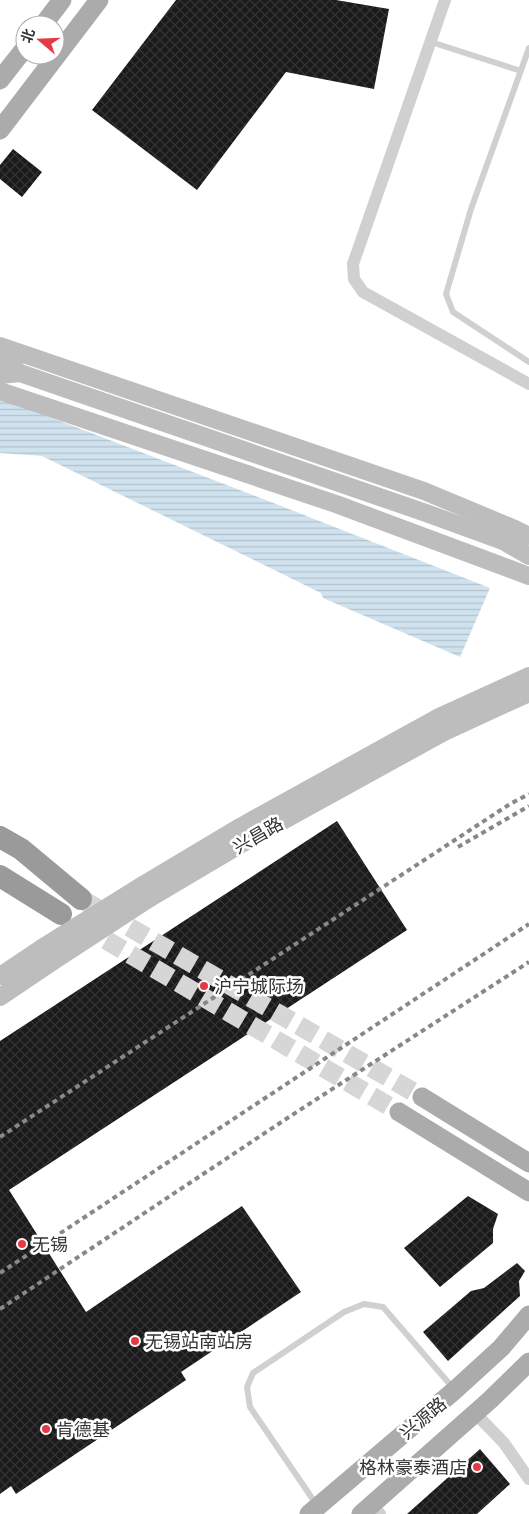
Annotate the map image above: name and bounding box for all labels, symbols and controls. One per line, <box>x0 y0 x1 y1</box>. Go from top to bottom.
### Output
north arrow <box>15 15 65 65</box>
text: 北 <box>18 27 38 45</box>
street label: 兴昌路 <box>229 812 287 858</box>
place label: 沪宁城际场 <box>214 976 304 997</box>
marker: 沪宁城际场 <box>198 980 210 992</box>
place label: 无锡 <box>32 1234 68 1255</box>
marker: 无锡 <box>16 1238 28 1250</box>
place label: 无锡站南站房 <box>145 1331 253 1352</box>
marker: 无锡站南站房 <box>129 1335 141 1347</box>
street label: 兴源路 <box>396 1393 450 1443</box>
place label: 肯德基 <box>56 1419 110 1440</box>
marker: 肯德基 <box>40 1423 52 1435</box>
place label: 格林豪泰酒店 <box>359 1457 467 1478</box>
marker: 格林豪泰酒店 <box>471 1461 483 1473</box>

